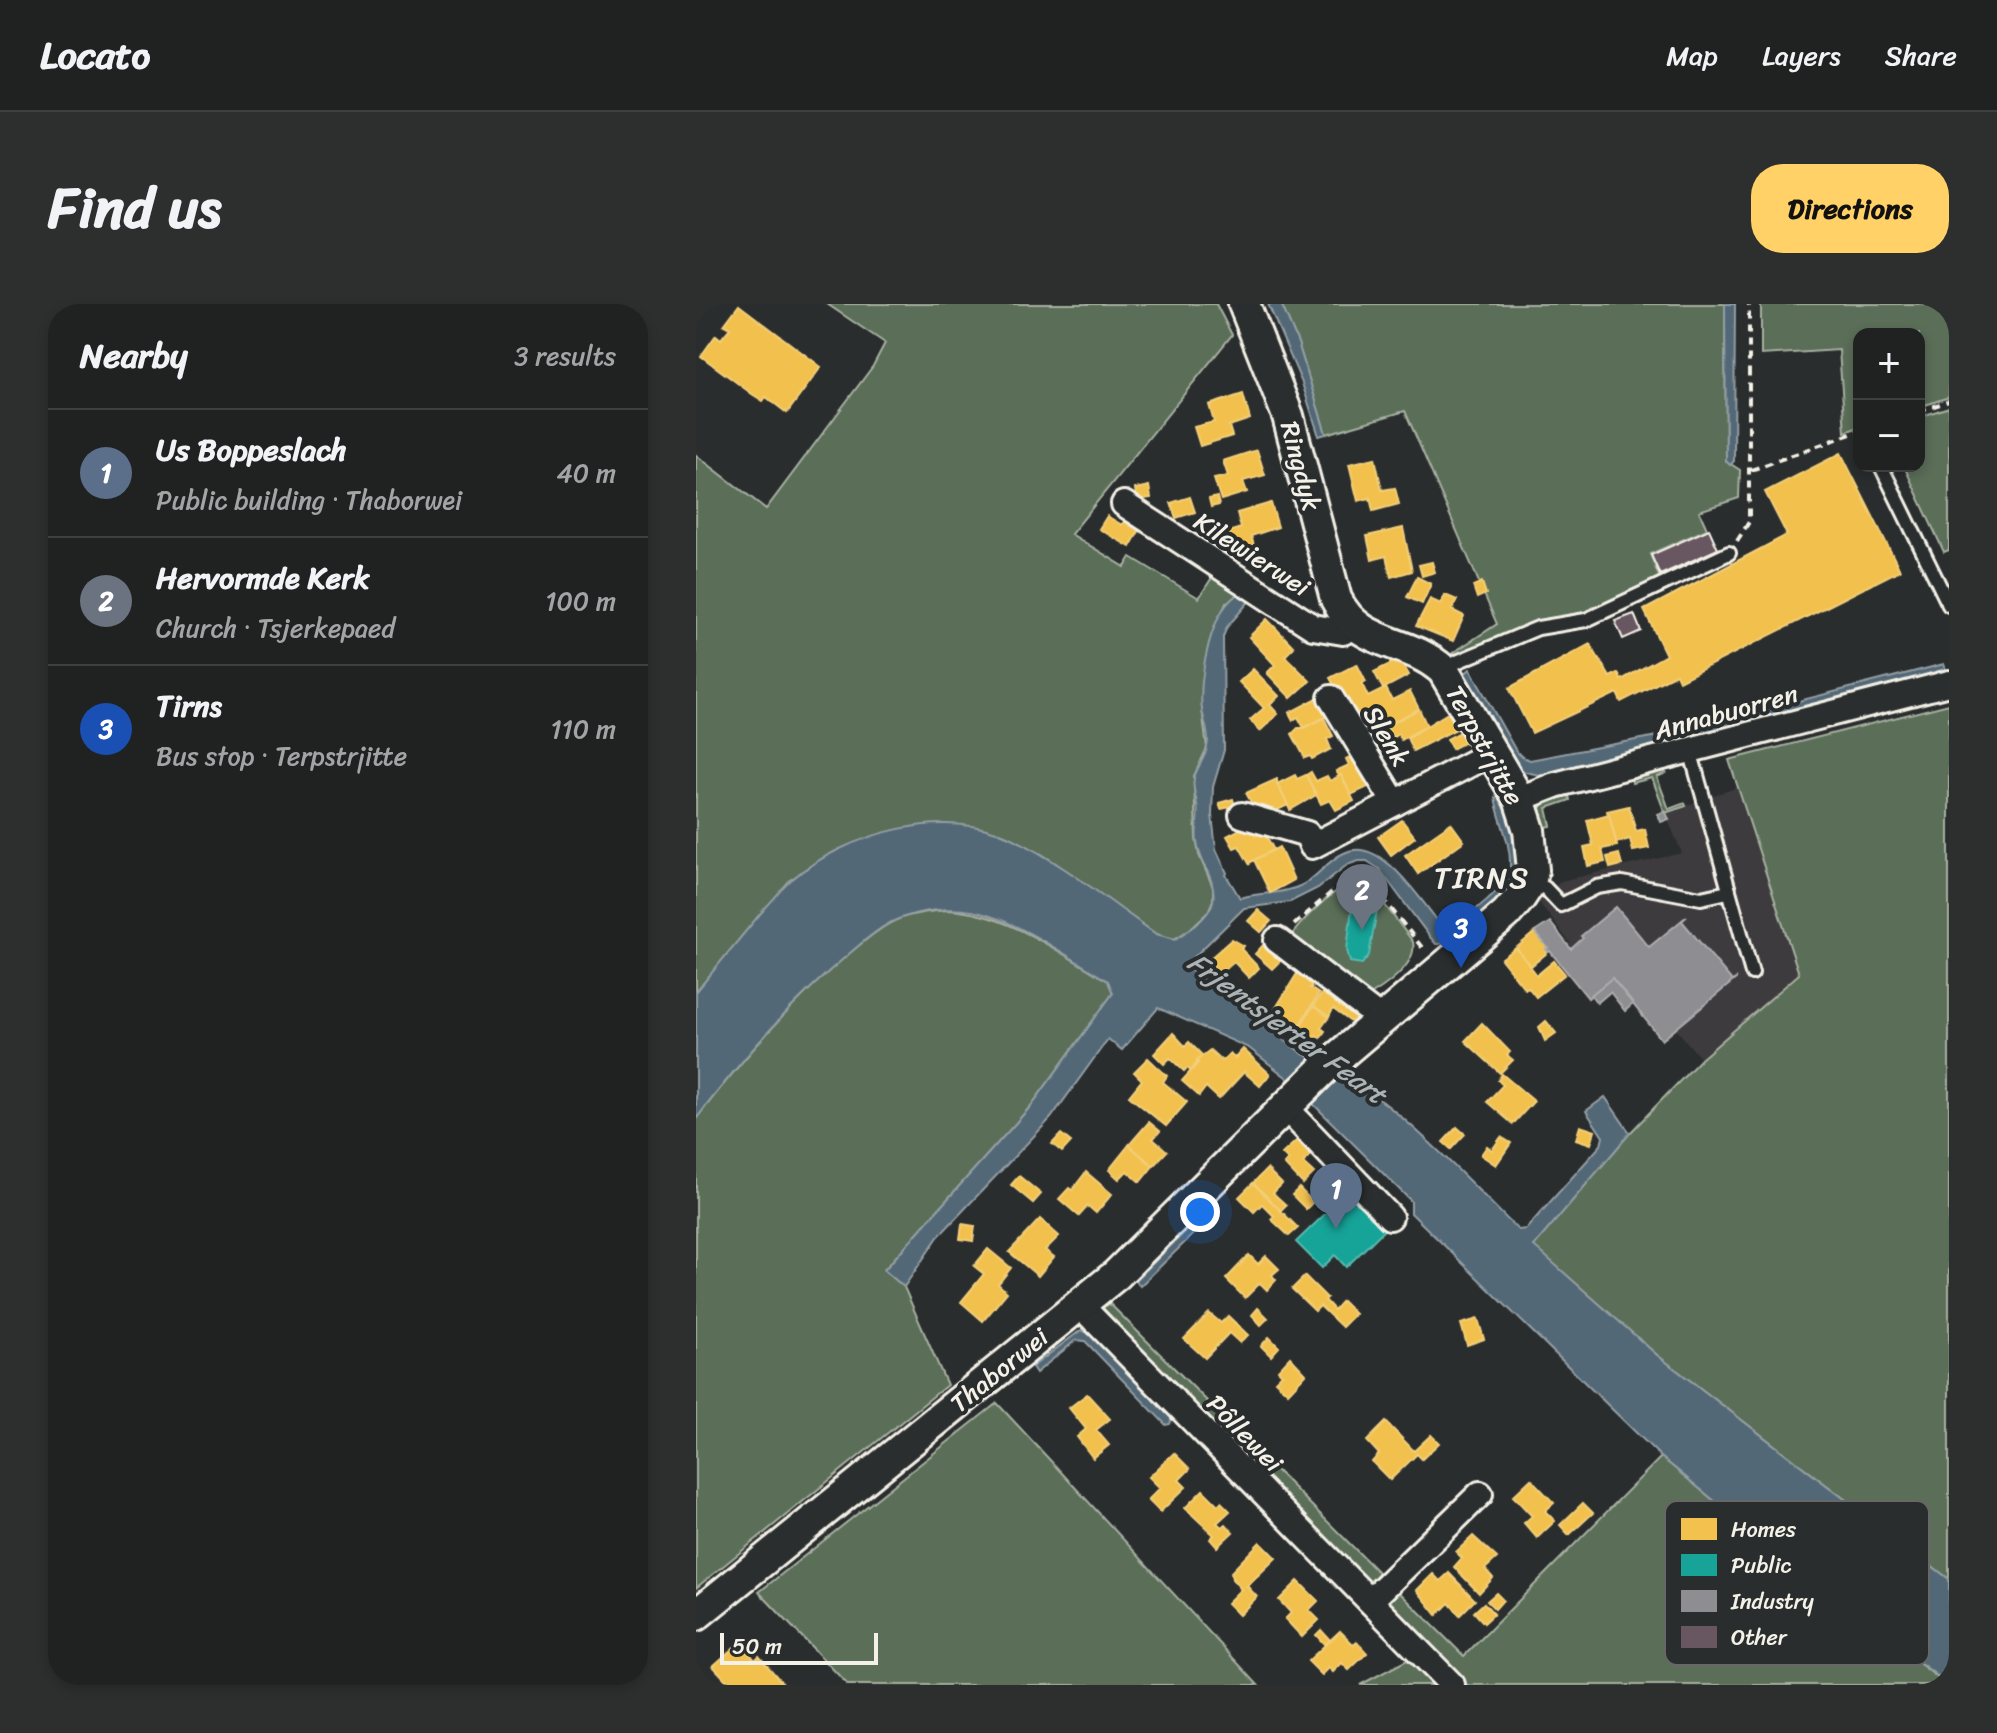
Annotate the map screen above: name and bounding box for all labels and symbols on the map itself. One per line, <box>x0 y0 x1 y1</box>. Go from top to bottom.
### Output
street label: Ringdyk <box>1267 416 1335 516</box>
street label: Kilewierwei <box>1184 499 1320 610</box>
street label: Annabuorren <box>1648 671 1803 754</box>
street label: Terpstrjitte <box>1433 676 1537 814</box>
street label: Slenk <box>1351 696 1423 776</box>
district label: TIRNS <box>1434 851 1530 905</box>
pin: 2 <box>1336 864 1388 930</box>
pin: 3 <box>1435 902 1487 968</box>
water label: Frjentsjerter Feart <box>1177 939 1399 1119</box>
pin: 1 <box>1310 1163 1362 1229</box>
your location <box>1180 1192 1220 1232</box>
street label: Thaborwei <box>939 1315 1059 1425</box>
street label: Pôllewei <box>1195 1383 1295 1484</box>
legend <box>1665 1501 1929 1665</box>
text: Homes <box>1731 1510 1797 1549</box>
text: Public <box>1731 1546 1792 1585</box>
text: Industry <box>1730 1582 1815 1621</box>
text: Other <box>1731 1618 1788 1657</box>
scale bar <box>720 1629 878 1665</box>

